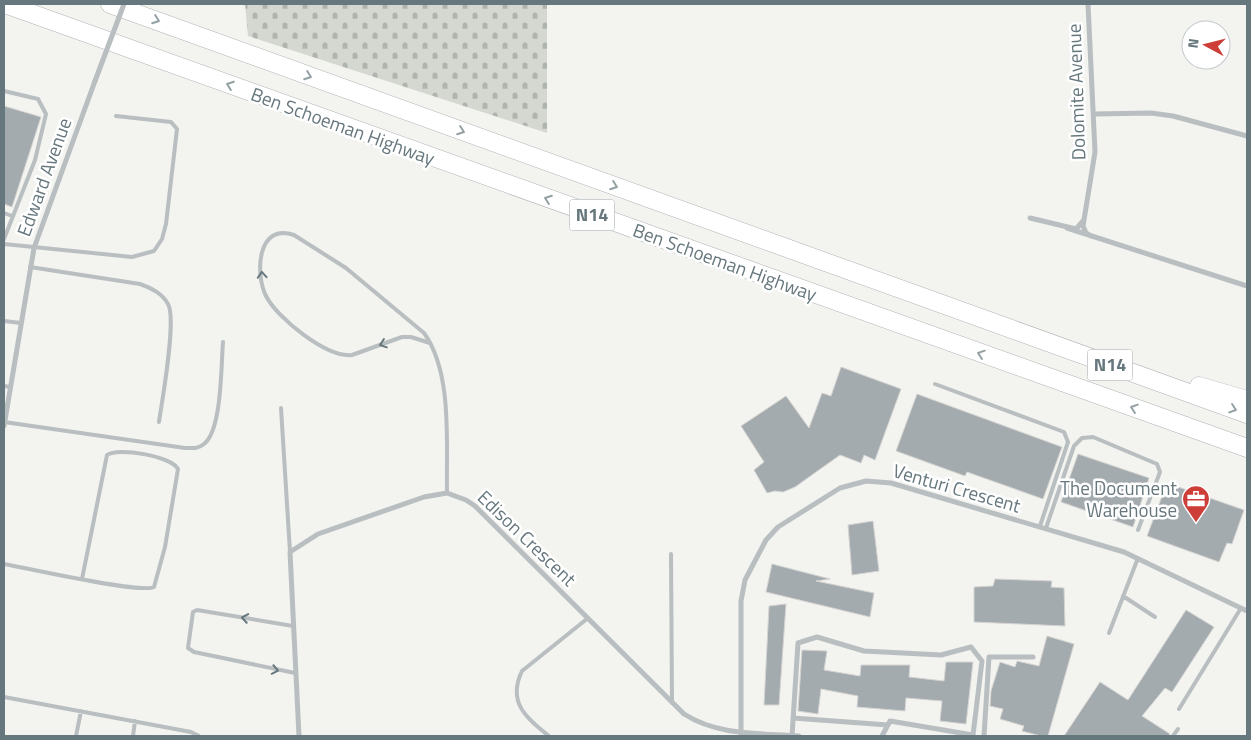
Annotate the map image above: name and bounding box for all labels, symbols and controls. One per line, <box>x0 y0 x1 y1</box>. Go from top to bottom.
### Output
one-way arrow <box>151 14 159 24</box>
north arrow <box>1181 20 1231 70</box>
street label: Dolomite Avenue <box>1059 23 1092 161</box>
text: N <box>1182 37 1204 49</box>
one-way arrow <box>304 70 312 80</box>
street label: Ben Schoeman Highway <box>247 79 439 172</box>
one-way arrow <box>226 81 235 91</box>
street label: Edward Avenue <box>9 113 78 240</box>
one-way arrow <box>457 125 465 135</box>
one-way arrow <box>609 180 618 190</box>
one-way arrow <box>544 195 553 205</box>
road number: N14 <box>570 200 614 230</box>
street label: Ben Schoeman Highway <box>629 215 821 308</box>
one-way arrow <box>257 271 268 279</box>
one-way arrow <box>379 338 388 348</box>
one-way arrow <box>977 350 986 360</box>
road number: N14 <box>1088 350 1132 380</box>
one-way arrow <box>1131 404 1139 414</box>
one-way arrow <box>1229 404 1237 414</box>
street label: Venturi Crescent <box>890 455 1025 520</box>
place label: The Document Warehouse <box>1060 473 1177 524</box>
street label: Edison Crescent <box>471 483 583 593</box>
office icon: The Document Warehouse <box>1181 484 1211 523</box>
one-way arrow <box>240 613 249 623</box>
one-way arrow <box>271 664 280 674</box>

